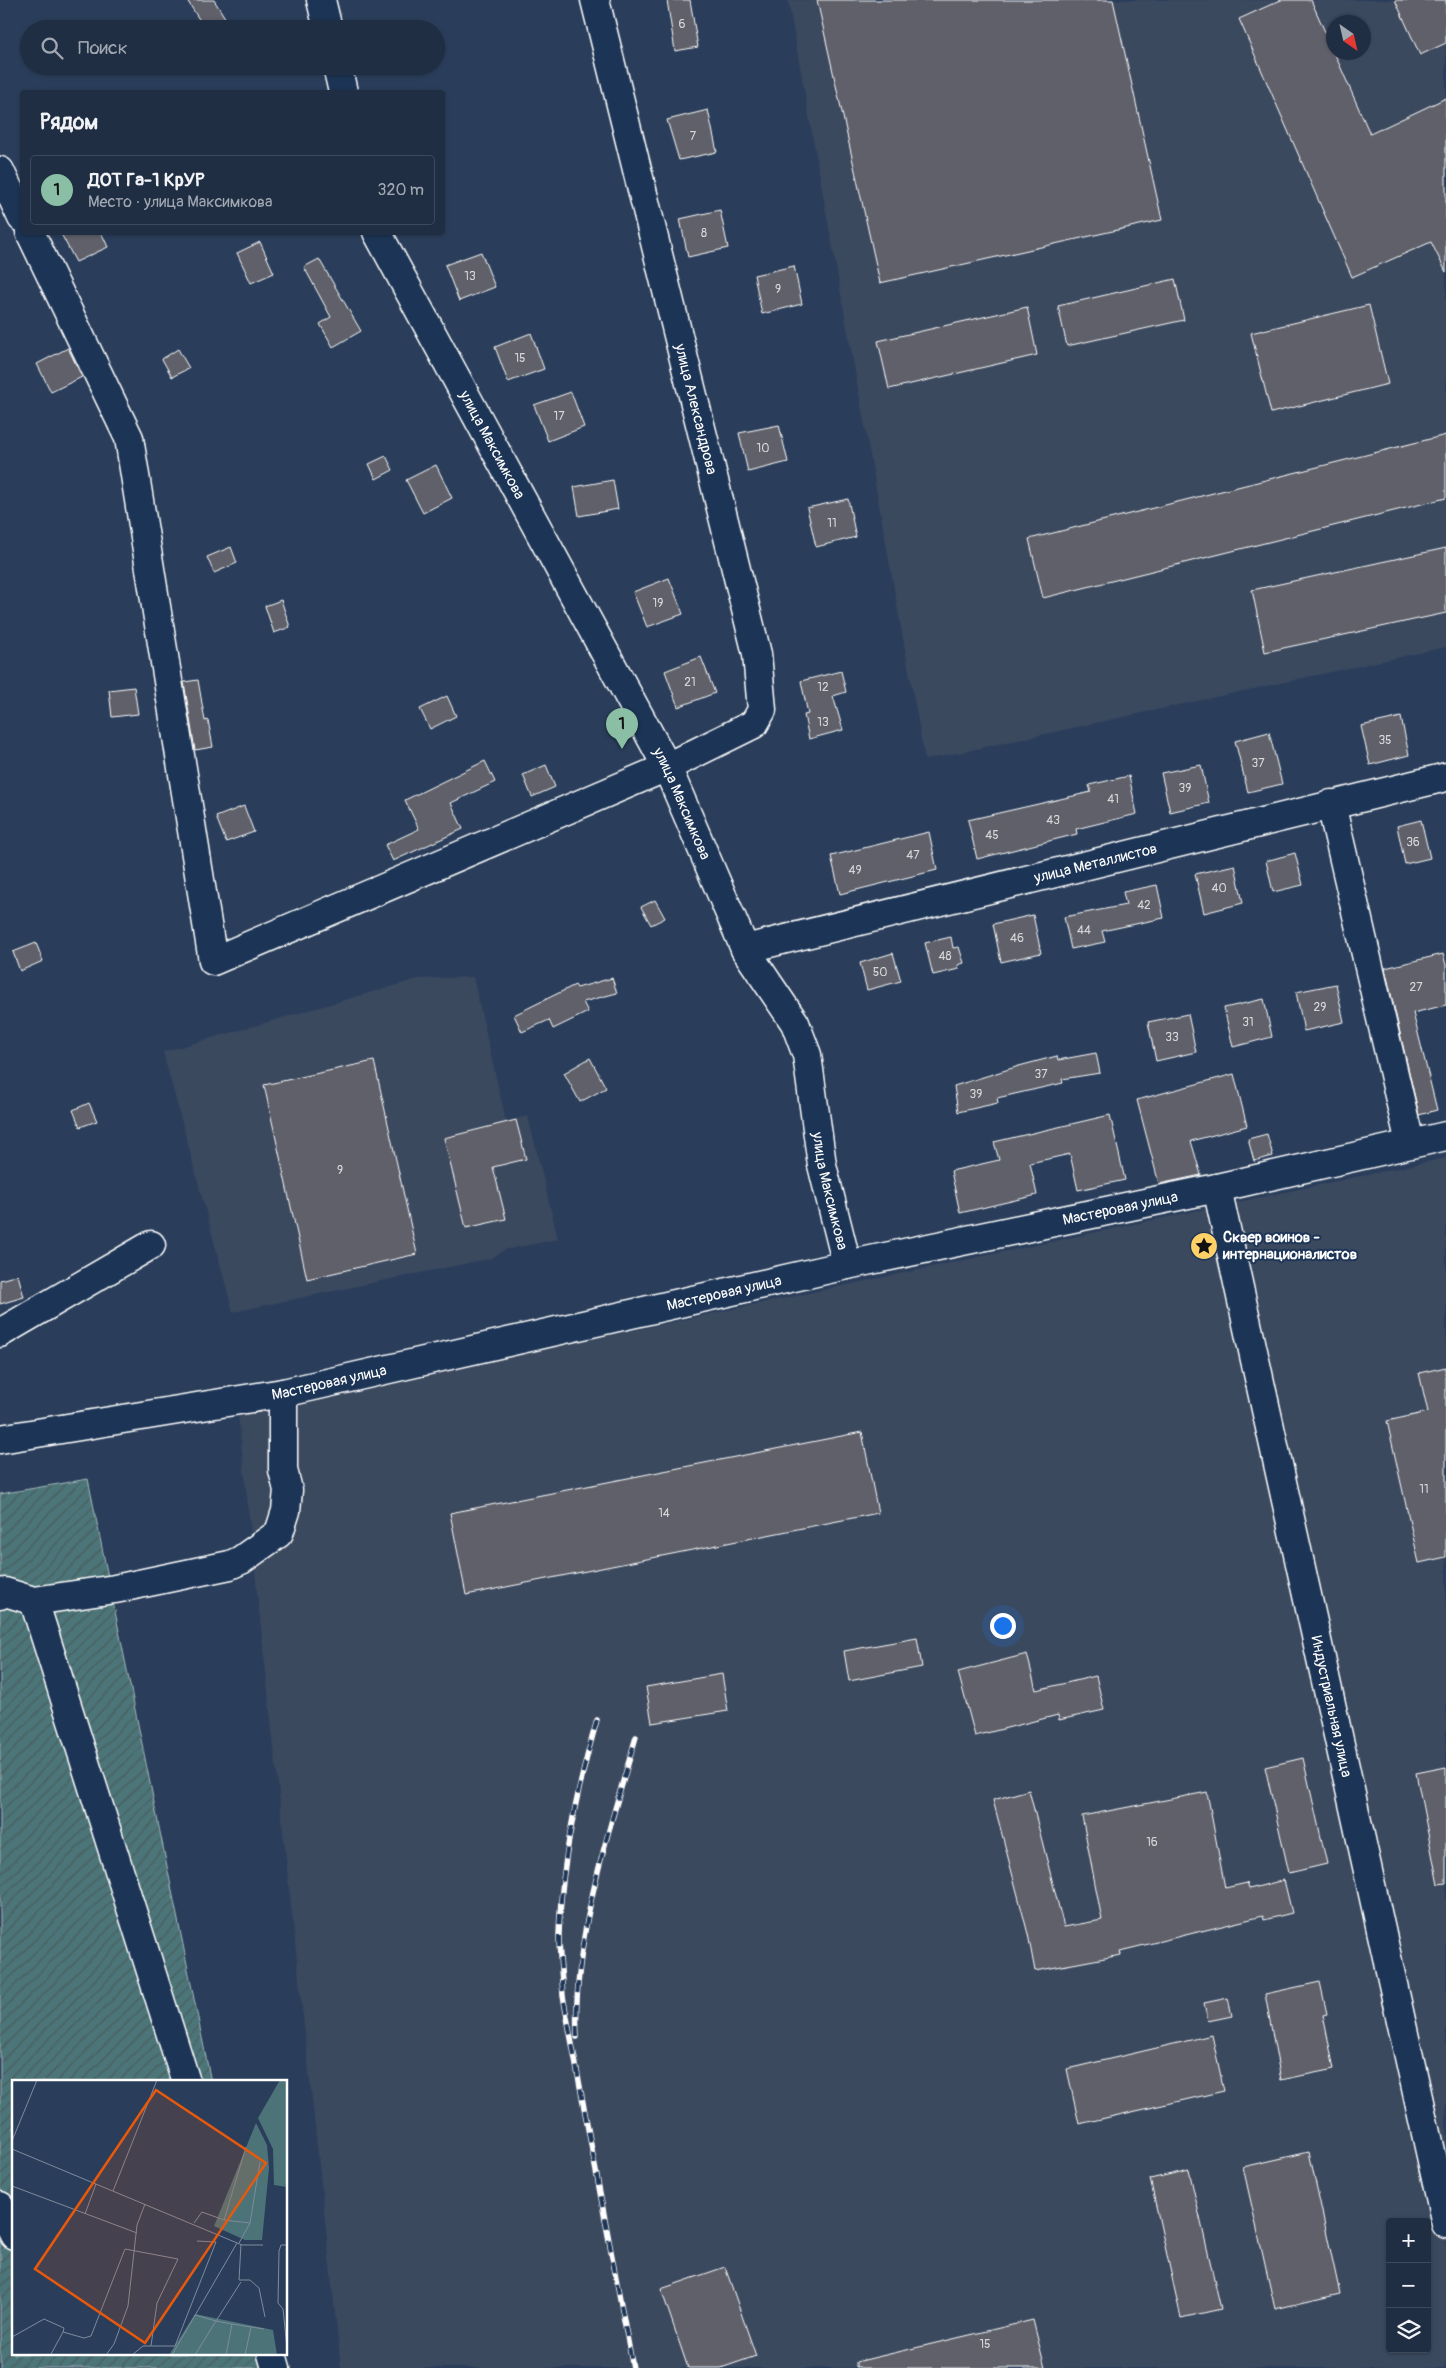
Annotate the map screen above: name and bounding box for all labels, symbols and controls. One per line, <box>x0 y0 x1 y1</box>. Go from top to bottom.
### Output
north arrow <box>1326 15 1371 60</box>
house number: 6 <box>679 17 686 32</box>
search box <box>20 20 445 75</box>
icon: search <box>38 34 66 62</box>
text: Поиск <box>78 36 128 60</box>
text: Рядом <box>40 109 98 136</box>
house number: 7 <box>690 129 697 144</box>
text: ДОТ Га-1 КрУР <box>88 168 204 192</box>
text: 1 <box>54 180 60 200</box>
text: 320 m <box>378 180 424 200</box>
text: Место · улица Максимкова <box>88 192 272 212</box>
house number: 8 <box>701 226 707 241</box>
house number: 13 <box>464 269 476 284</box>
house number: 9 <box>775 282 781 297</box>
street label: улица Александрова <box>670 341 721 476</box>
house number: 15 <box>514 351 526 366</box>
street label: улица Максимкова <box>454 387 529 503</box>
house number: 17 <box>553 409 565 424</box>
house number: 10 <box>757 441 769 456</box>
house number: 11 <box>827 516 837 531</box>
house number: 19 <box>653 596 663 611</box>
house number: 21 <box>684 675 696 690</box>
house number: 12 <box>817 680 829 695</box>
pin: 1 <box>606 708 638 749</box>
house number: 13 <box>817 715 829 730</box>
house number: 35 <box>1378 733 1392 748</box>
street label: улица Максимкова <box>648 744 715 863</box>
house number: 37 <box>1251 756 1265 771</box>
house number: 39 <box>1179 781 1191 796</box>
house number: 41 <box>1107 792 1119 807</box>
house number: 43 <box>1046 813 1060 828</box>
house number: 45 <box>985 828 999 843</box>
house number: 36 <box>1406 835 1420 850</box>
street label: улица Металлистов <box>1031 839 1159 888</box>
house number: 47 <box>906 848 920 863</box>
house number: 49 <box>848 863 862 878</box>
house number: 40 <box>1211 881 1227 896</box>
house number: 42 <box>1137 898 1151 913</box>
house number: 44 <box>1077 923 1091 938</box>
house number: 46 <box>1010 931 1024 946</box>
house number: 48 <box>938 949 952 964</box>
house number: 50 <box>873 965 887 980</box>
house number: 27 <box>1409 980 1423 995</box>
house number: 29 <box>1314 1000 1326 1015</box>
house number: 31 <box>1242 1015 1254 1030</box>
house number: 33 <box>1165 1030 1179 1045</box>
house number: 37 <box>1034 1067 1048 1082</box>
house number: 39 <box>970 1087 982 1102</box>
street label: улица Максимкова <box>807 1130 852 1252</box>
house number: 9 <box>337 1163 343 1178</box>
street label: Мастеровая улица <box>1061 1187 1180 1230</box>
place label: Сквер воинов - интернационалистов <box>1222 1228 1357 1264</box>
place icon: Сквер воинов - интернационалистов <box>1189 1231 1219 1261</box>
street label: Мастеровая улица <box>665 1271 783 1316</box>
street label: Мастеровая улица <box>270 1361 389 1405</box>
house number: 11 <box>1419 1482 1429 1497</box>
house number: 14 <box>658 1506 670 1521</box>
your location <box>990 1613 1016 1639</box>
street label: Индустриальная улица <box>1306 1634 1356 1779</box>
house number: 16 <box>1146 1835 1158 1850</box>
inset map <box>12 2080 288 2356</box>
map controls <box>1386 2218 1431 2353</box>
button: + <box>1386 2218 1431 2263</box>
button: − <box>1386 2263 1431 2308</box>
button: layers <box>1386 2308 1431 2353</box>
house number: 15 <box>979 2337 991 2352</box>

